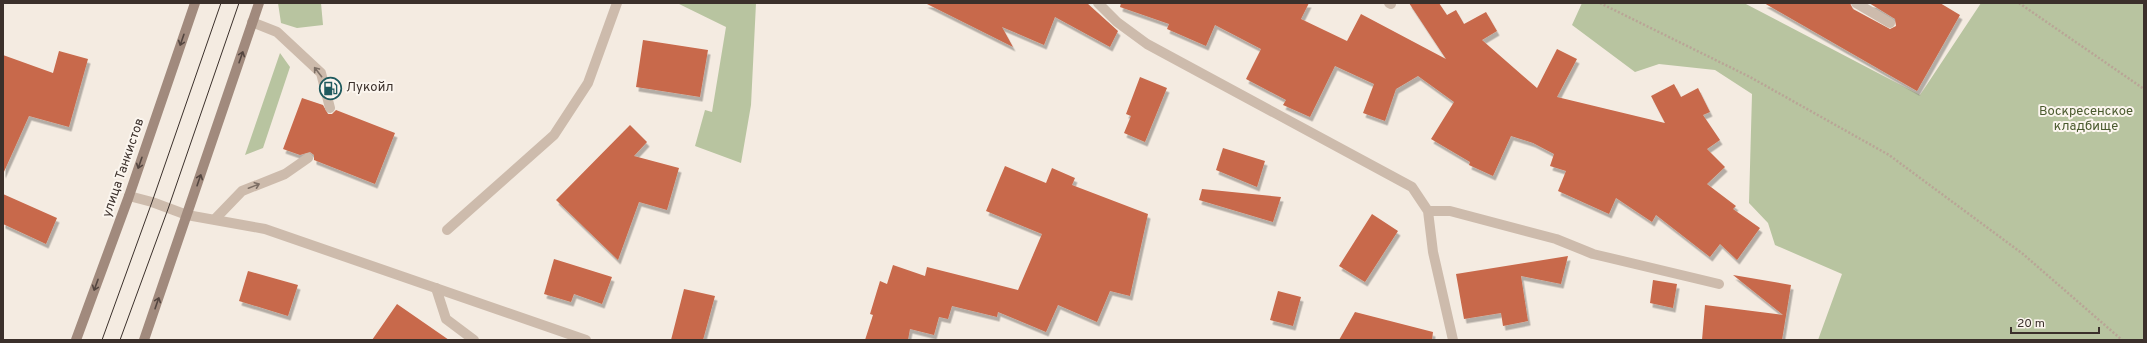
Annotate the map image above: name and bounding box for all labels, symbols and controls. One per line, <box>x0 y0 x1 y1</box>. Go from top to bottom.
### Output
one-way arrow <box>178 33 185 46</box>
one-way arrow <box>237 51 245 63</box>
one-way arrow <box>313 67 322 77</box>
fuel station icon: Лукойл <box>318 75 344 101</box>
place label: Лукойл <box>346 80 393 96</box>
park label: Воскресенское кладбище <box>2039 104 2133 135</box>
street label: улица Танкистов <box>100 116 148 220</box>
one-way arrow <box>136 156 143 169</box>
one-way arrow <box>196 174 203 187</box>
one-way arrow <box>248 181 260 189</box>
one-way arrow <box>92 279 99 292</box>
one-way arrow <box>154 297 161 310</box>
scale bar <box>2011 309 2099 335</box>
text: 20 m <box>2017 316 2045 332</box>

